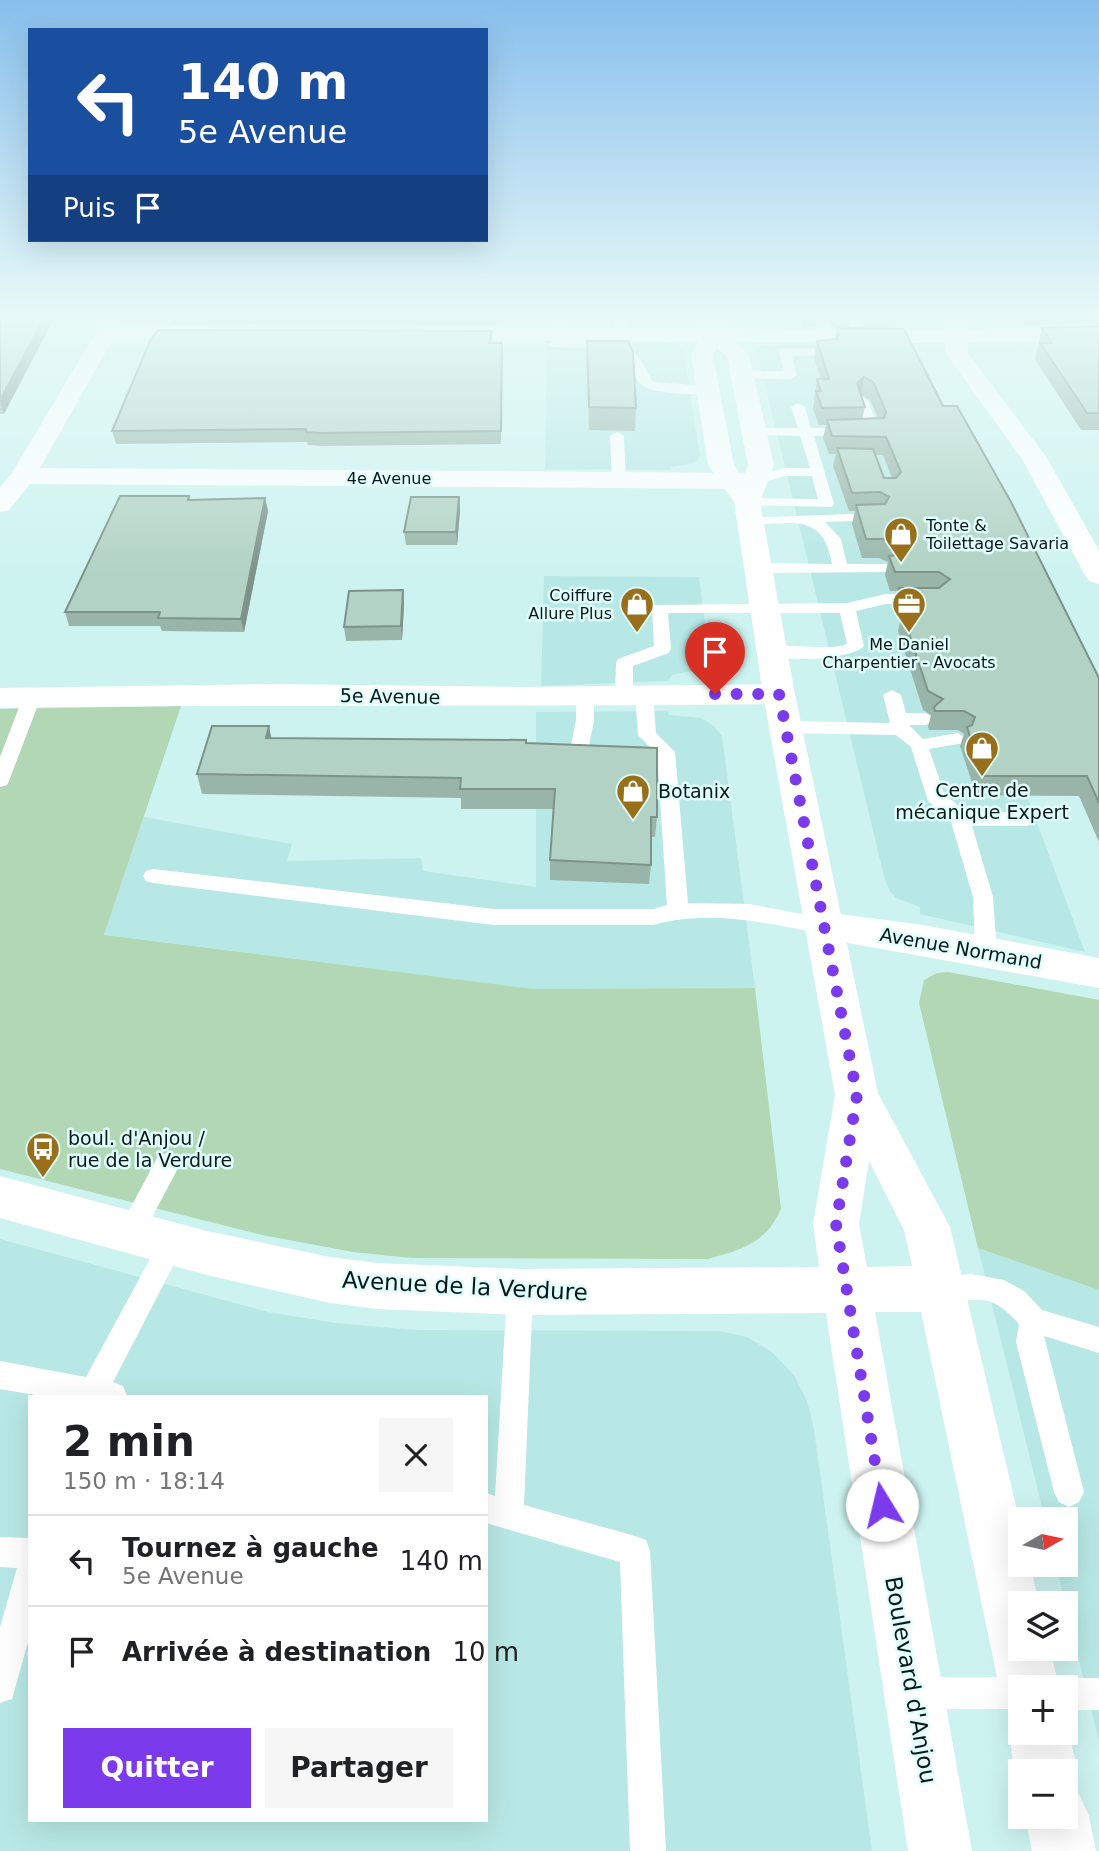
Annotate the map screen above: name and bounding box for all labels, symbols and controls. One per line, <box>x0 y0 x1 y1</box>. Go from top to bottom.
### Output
text: 140 m <box>178 54 348 111</box>
icon: left <box>63 56 154 147</box>
text: 5e Avenue <box>178 113 347 151</box>
icon: arrive <box>129 189 167 227</box>
text: Puis <box>63 193 115 223</box>
street label: 4e Avenue <box>347 469 431 488</box>
shop icon: Tonte & Toilettage Savaria <box>882 515 920 564</box>
place label: Tonte & Toilettage Savaria <box>925 516 1069 553</box>
shop icon: Coiffure Allure Plus <box>618 585 656 634</box>
office icon: Me Daniel Charpentier - Avocats <box>890 585 928 634</box>
place label: Coiffure Allure Plus <box>528 586 612 623</box>
pin <box>685 622 745 694</box>
icon: arrive <box>696 633 734 671</box>
place label: Me Daniel Charpentier - Avocats <box>822 635 996 672</box>
street label: 5e Avenue <box>340 684 440 708</box>
shop icon: Centre de mécanique Expert <box>963 729 1001 778</box>
shop icon: Botanix <box>614 772 652 821</box>
place label: Centre de mécanique Expert <box>895 779 1069 823</box>
place label: Botanix <box>658 780 730 802</box>
street label: Avenue Normand <box>878 923 1044 973</box>
place label: boul. d'Anjou / rue de la Verdure <box>68 1127 232 1171</box>
bus stop icon: boul. d'Anjou / rue de la Verdure <box>24 1130 62 1179</box>
street label: Avenue de la Verdure <box>341 1267 589 1305</box>
text: 2 min <box>63 1417 195 1466</box>
button: close <box>379 1418 453 1492</box>
text: 150 m · 18:14 <box>63 1468 225 1494</box>
position arrow <box>845 1468 919 1542</box>
north arrow <box>1008 1507 1078 1577</box>
map controls <box>1008 1507 1078 1829</box>
text: Tournez à gauche <box>122 1533 379 1563</box>
icon: left <box>63 1542 101 1580</box>
text: 140 m <box>400 1546 483 1576</box>
text: 5e Avenue <box>122 1563 244 1589</box>
street label: Boulevard d'Anjou <box>880 1574 942 1786</box>
button: layers <box>1008 1591 1078 1661</box>
icon: arrive <box>63 1633 101 1671</box>
text: Arrivée à destination <box>122 1637 431 1667</box>
text: 10 m <box>452 1637 519 1667</box>
button: + <box>1008 1675 1078 1745</box>
button: Quitter <box>63 1728 251 1808</box>
button: Partager <box>265 1728 453 1808</box>
button: − <box>1008 1759 1078 1829</box>

